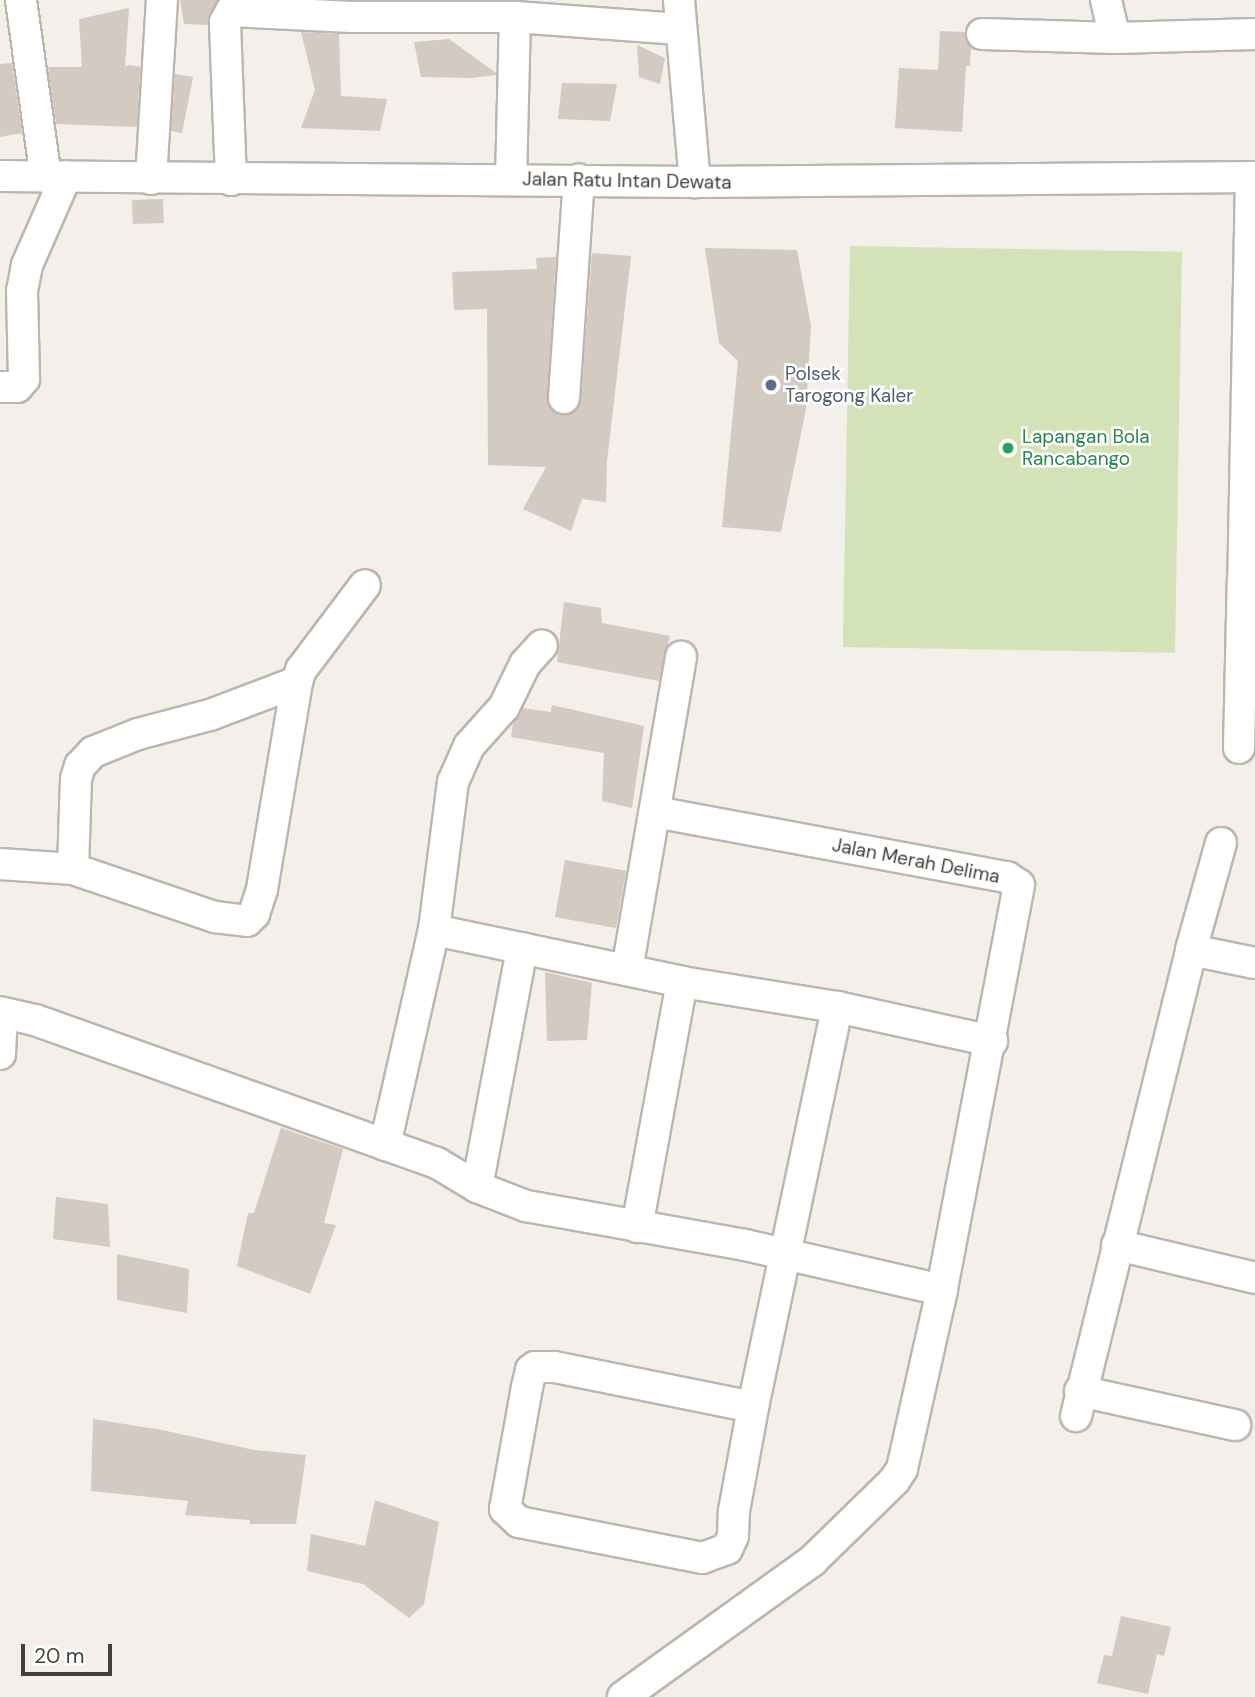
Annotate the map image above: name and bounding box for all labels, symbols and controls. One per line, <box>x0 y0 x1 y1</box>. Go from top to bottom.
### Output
street label: Jalan Ratu Intan Dewata <box>522 168 732 194</box>
place label: Polsek Tarogong Kaler <box>785 363 913 407</box>
marker: Polsek Tarogong Kaler <box>763 377 779 393</box>
place label: Lapangan Bola Rancabango <box>1022 426 1150 470</box>
marker: Lapangan Bola Rancabango <box>1000 440 1016 456</box>
street label: Jalan Merah Delima <box>830 834 1002 888</box>
scale bar <box>24 1630 116 1674</box>
text: 20 m <box>34 1642 85 1670</box>

